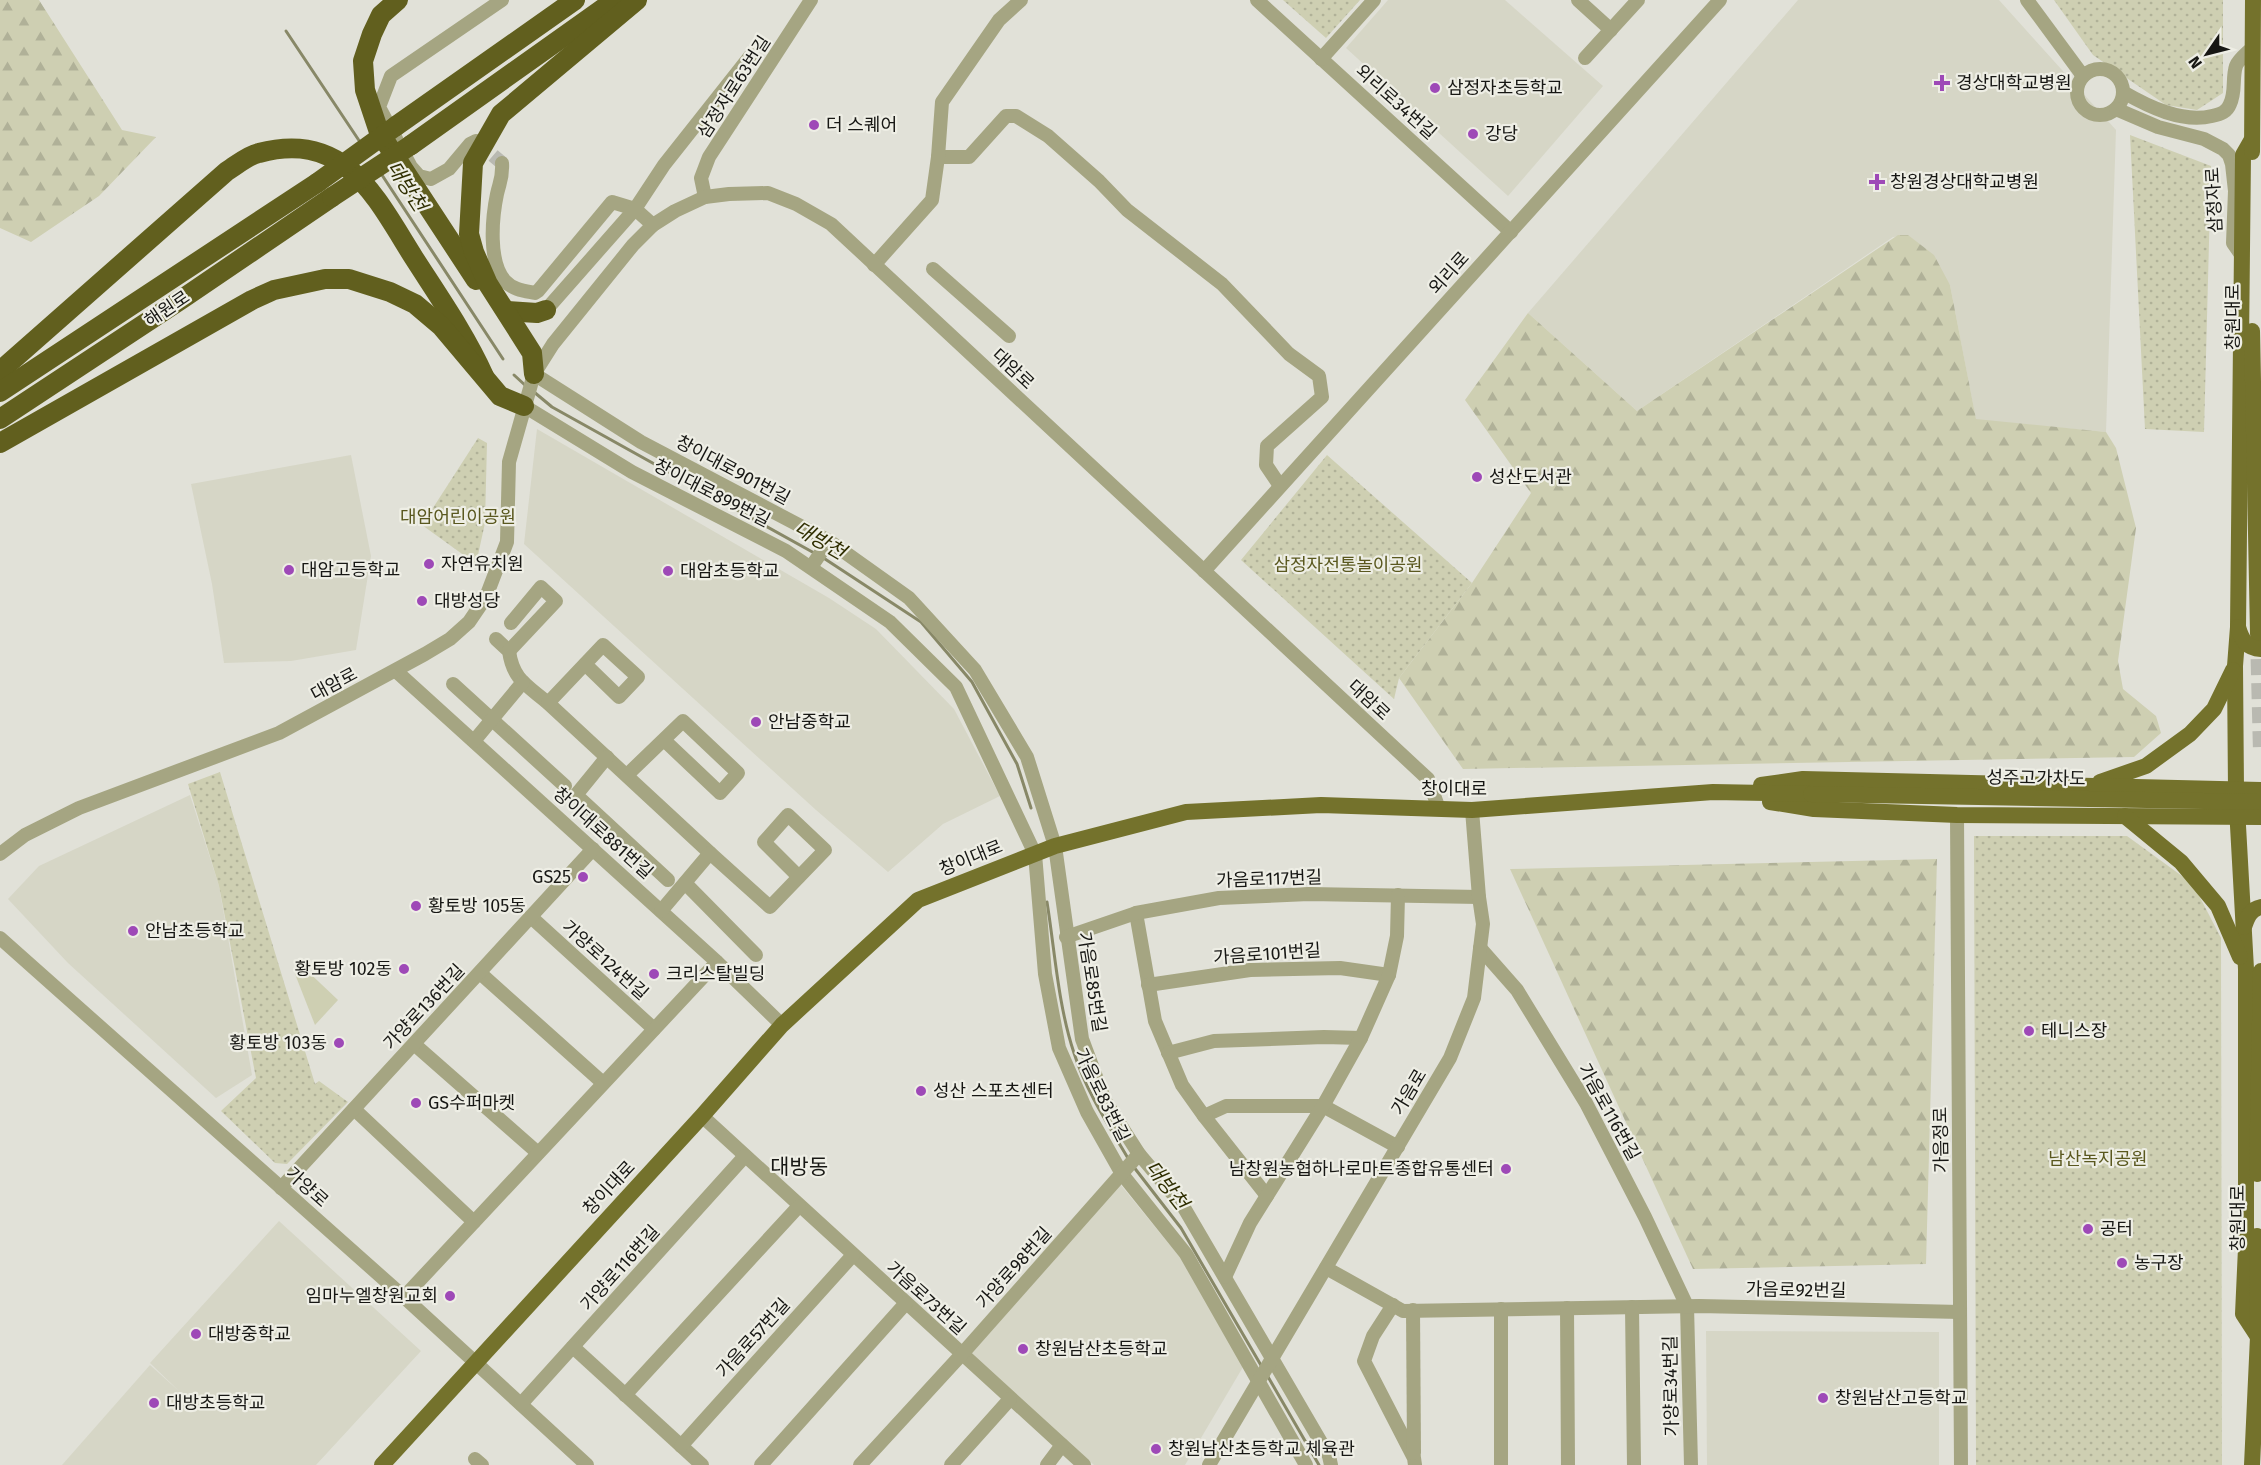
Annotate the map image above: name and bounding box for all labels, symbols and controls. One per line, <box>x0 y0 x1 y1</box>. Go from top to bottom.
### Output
north arrow <box>2177 24 2237 84</box>
street label: 삼정자로63번길 <box>693 32 775 142</box>
text: N <box>2184 53 2206 72</box>
street label: 외리로34번길 <box>1351 60 1441 144</box>
place label: 경상대학교병원 <box>1956 72 2072 94</box>
marker: 경상대학교병원 <box>1933 74 1951 92</box>
place label: 삼정자초등학교 <box>1447 77 1563 99</box>
marker: 삼정자초등학교 <box>1428 81 1442 95</box>
place label: 더 스퀘어 <box>826 114 897 136</box>
marker: 더 스퀘어 <box>807 118 821 132</box>
place label: 강당 <box>1485 123 1518 145</box>
marker: 강당 <box>1466 127 1480 141</box>
water label: 대방천 <box>382 156 434 218</box>
street label: 삼정자로 <box>2201 166 2227 234</box>
place label: 창원경상대학교병원 <box>1890 171 2039 193</box>
marker: 창원경상대학교병원 <box>1868 173 1886 191</box>
street label: 외리로 <box>1424 247 1474 299</box>
street label: 창원대로 <box>2222 284 2244 350</box>
street label: 해원로 <box>140 286 194 332</box>
street label: 대암로 <box>987 344 1039 394</box>
street label: 창이대로901번길 <box>672 431 794 509</box>
street label: 창이대로899번길 <box>650 454 774 532</box>
place label: 성산도서관 <box>1489 466 1572 488</box>
marker: 성산도서관 <box>1470 470 1484 484</box>
park label: 대암어린이공원 <box>400 506 516 528</box>
water label: 대방천 <box>790 516 852 565</box>
place label: 자연유치원 <box>441 553 524 575</box>
park label: 삼정자전통놀이공원 <box>1273 554 1423 576</box>
marker: 자연유치원 <box>422 557 436 571</box>
place label: 대암고등학교 <box>301 559 400 581</box>
place label: 대암초등학교 <box>680 560 779 582</box>
marker: 대암고등학교 <box>282 563 296 577</box>
marker: 대암초등학교 <box>661 564 675 578</box>
place label: 대방성당 <box>434 590 500 612</box>
marker: 대방성당 <box>415 594 429 608</box>
street label: 대암로 <box>307 663 361 705</box>
street label: 대암로 <box>1343 675 1395 725</box>
place label: 안남중학교 <box>768 711 851 733</box>
marker: 안남중학교 <box>749 715 763 729</box>
street label: 성주고가차도 <box>1986 766 2086 790</box>
street label: 창이대로 <box>1421 778 1487 800</box>
street label: 창이대로881번길 <box>549 783 657 883</box>
street label: 창이대로 <box>936 835 1006 881</box>
place label: GS25 <box>532 866 571 888</box>
street label: 가음로117번길 <box>1216 866 1322 892</box>
marker: GS25 <box>576 870 590 884</box>
place label: 황토방 105동 <box>428 895 526 917</box>
marker: 황토방 105동 <box>409 899 423 913</box>
street label: 가양로124번길 <box>557 915 653 1005</box>
place label: 안남초등학교 <box>145 920 244 942</box>
marker: 안남초등학교 <box>126 924 140 938</box>
street label: 가음로85번길 <box>1073 930 1111 1034</box>
street label: 가음로101번길 <box>1212 939 1322 969</box>
place label: 황토방 102동 <box>294 958 392 980</box>
street label: 가양로136번길 <box>379 960 469 1054</box>
marker: 황토방 102동 <box>397 962 411 976</box>
place label: 크리스탈빌딩 <box>666 963 765 985</box>
marker: 크리스탈빌딩 <box>647 967 661 981</box>
place label: 테니스장 <box>2041 1020 2107 1042</box>
marker: 테니스장 <box>2022 1024 2036 1038</box>
place label: 황토방 103동 <box>229 1032 327 1054</box>
marker: 황토방 103동 <box>332 1036 346 1050</box>
street label: 가음로83번길 <box>1070 1044 1134 1146</box>
street label: 가음로116번길 <box>1573 1060 1645 1164</box>
street label: 가음로 <box>1387 1065 1431 1119</box>
place label: 성산 스포츠센터 <box>933 1080 1054 1102</box>
marker: 성산 스포츠센터 <box>914 1084 928 1098</box>
place label: GS수퍼마켓 <box>428 1092 515 1114</box>
marker: GS수퍼마켓 <box>409 1096 423 1110</box>
street label: 가음정로 <box>1929 1107 1953 1173</box>
park label: 남산녹지공원 <box>2048 1148 2148 1170</box>
district label: 대방동 <box>770 1154 828 1180</box>
street label: 창이대로 <box>578 1156 640 1220</box>
water label: 대방천 <box>1141 1156 1195 1216</box>
place label: 남창원농협하나로마트종합유통센터 <box>1229 1158 1494 1180</box>
street label: 가양로 <box>281 1162 333 1212</box>
marker: 남창원농협하나로마트종합유통센터 <box>1499 1162 1513 1176</box>
street label: 창원대로 <box>2227 1185 2249 1251</box>
place label: 공터 <box>2100 1218 2133 1240</box>
street label: 가양로116번길 <box>576 1221 664 1315</box>
marker: 공터 <box>2081 1222 2095 1236</box>
street label: 가양로98번길 <box>972 1223 1056 1313</box>
place label: 농구장 <box>2134 1252 2184 1274</box>
marker: 농구장 <box>2115 1256 2129 1270</box>
street label: 가음로73번길 <box>882 1257 970 1339</box>
street label: 가음로92번길 <box>1745 1278 1847 1302</box>
place label: 임마누엘창원교회 <box>306 1285 438 1307</box>
marker: 임마누엘창원교회 <box>443 1289 457 1303</box>
street label: 가음로57번길 <box>712 1294 794 1382</box>
place label: 대방중학교 <box>208 1323 291 1345</box>
marker: 대방중학교 <box>189 1327 203 1341</box>
street label: 가양로34번길 <box>1659 1335 1683 1437</box>
place label: 창원남산초등학교 <box>1035 1338 1167 1360</box>
marker: 창원남산초등학교 <box>1016 1342 1030 1356</box>
place label: 창원남산고등학교 <box>1835 1387 1967 1409</box>
marker: 창원남산고등학교 <box>1816 1391 1830 1405</box>
place label: 대방초등학교 <box>166 1392 265 1414</box>
marker: 대방초등학교 <box>147 1396 161 1410</box>
place label: 창원남산초등학교 체육관 <box>1168 1438 1355 1460</box>
marker: 창원남산초등학교 체육관 <box>1149 1442 1163 1456</box>

